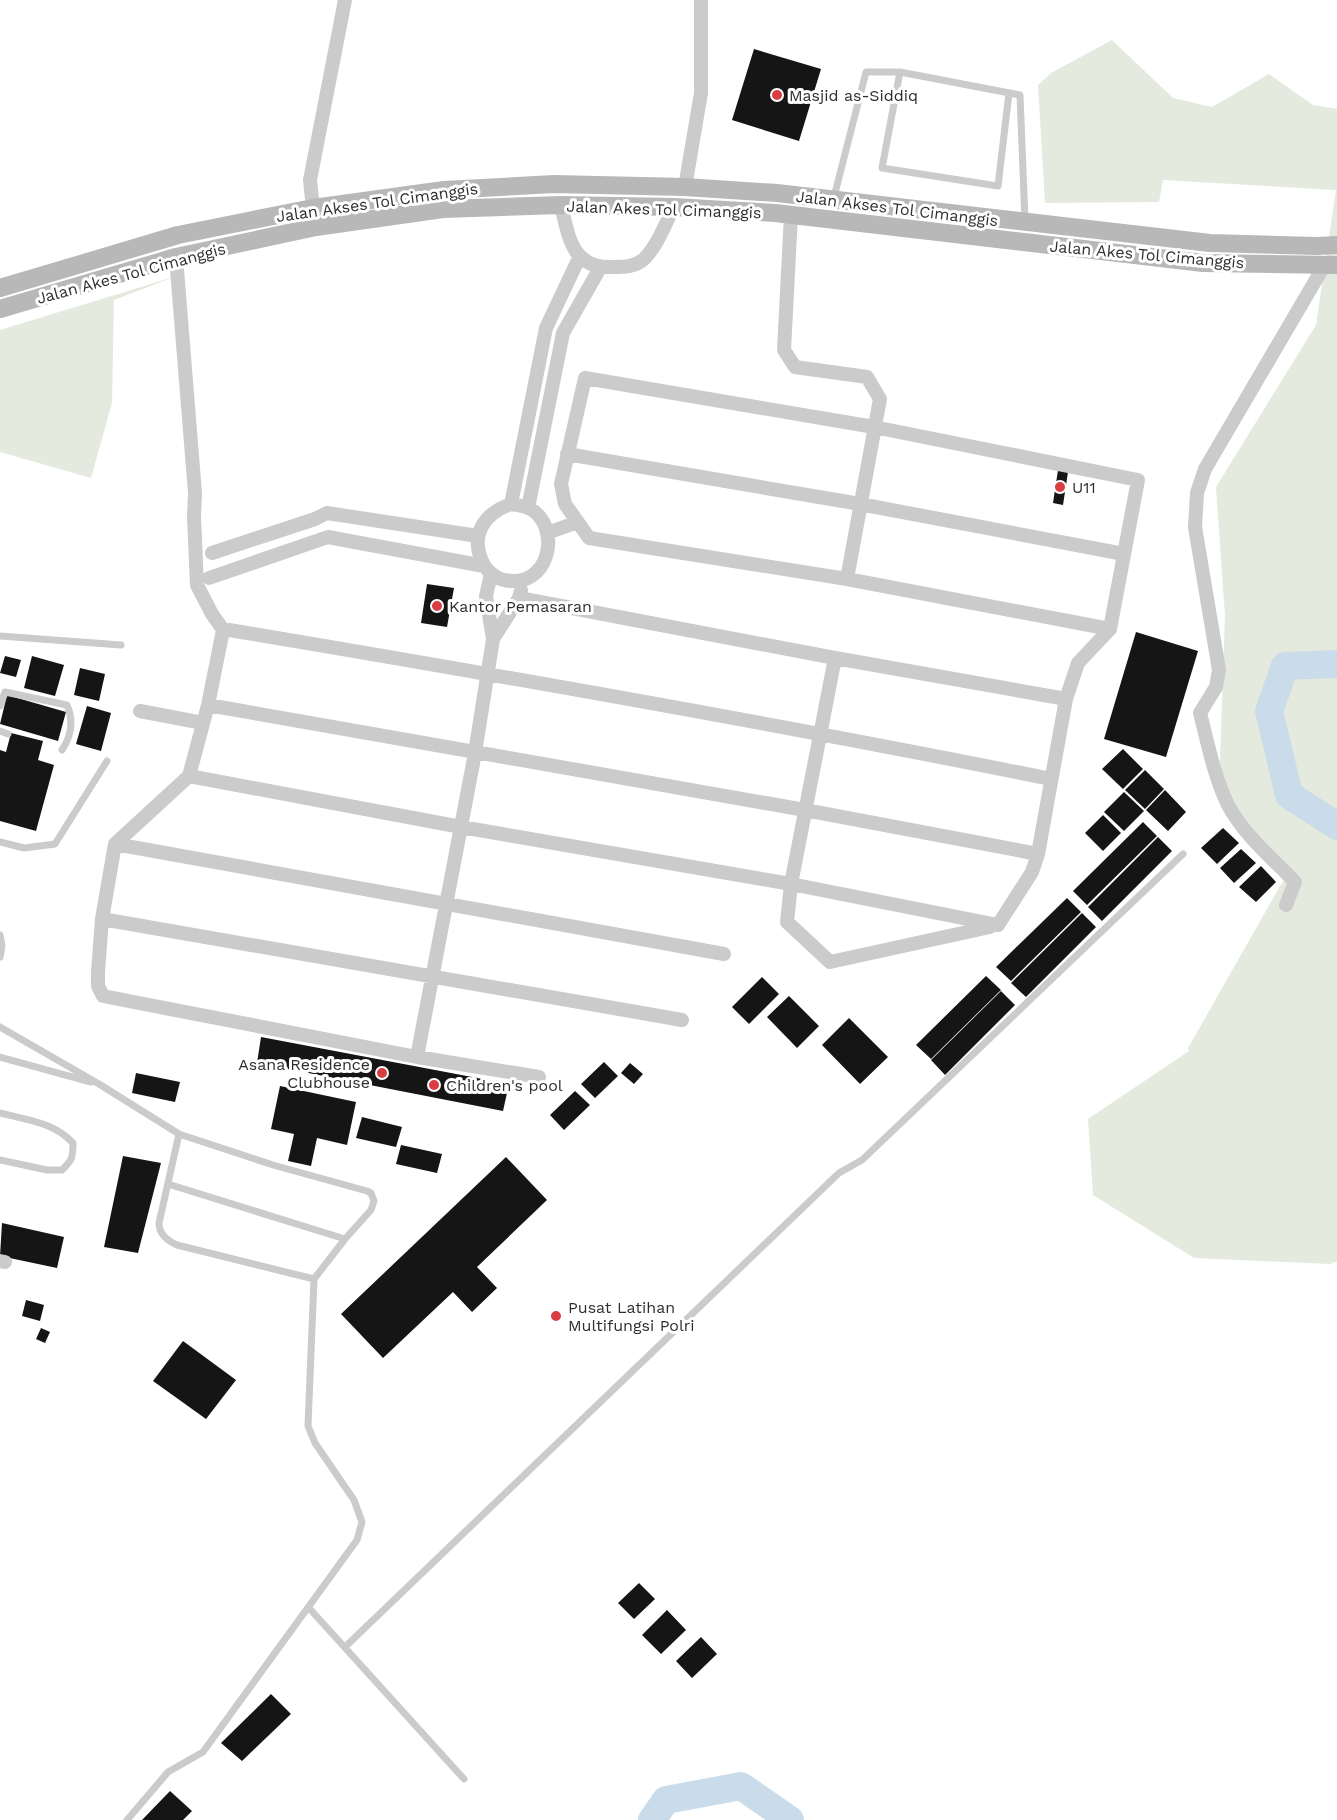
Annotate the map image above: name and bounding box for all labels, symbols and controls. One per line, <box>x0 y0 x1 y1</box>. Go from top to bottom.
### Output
place label: Masjid as-Siddiq <box>789 86 918 105</box>
marker: Masjid as-Siddiq <box>770 88 784 102</box>
street label: Jalan Akses Tol Cimanggis <box>275 179 479 226</box>
street label: Jalan Akses Tol Cimanggis <box>795 187 999 230</box>
street label: Jalan Akes Tol Cimanggis <box>566 197 762 222</box>
street label: Jalan Akes Tol Cimanggis <box>1049 237 1245 272</box>
street label: Jalan Akes Tol Cimanggis <box>35 239 228 308</box>
place label: U11 <box>1072 478 1096 497</box>
marker: U11 <box>1053 480 1067 494</box>
place label: Kantor Pemasaran <box>449 597 592 616</box>
marker: Kantor Pemasaran <box>430 599 444 613</box>
place label: Asana Residence Clubhouse <box>238 1055 370 1092</box>
marker: Asana Residence Clubhouse <box>375 1066 389 1080</box>
place label: Children's pool <box>446 1076 563 1095</box>
marker: Children's pool <box>427 1078 441 1092</box>
place label: Pusat Latihan Multifungsi Polri <box>568 1298 695 1335</box>
marker: Pusat Latihan Multifungsi Polri <box>549 1309 563 1323</box>

